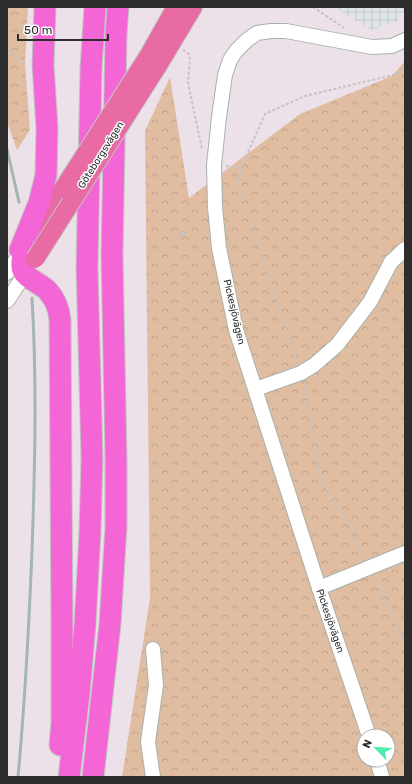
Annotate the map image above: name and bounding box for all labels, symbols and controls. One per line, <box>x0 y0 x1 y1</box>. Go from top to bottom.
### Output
scale bar <box>18 16 108 42</box>
text: 50 m <box>24 23 52 37</box>
street label: Göteborgsvägen <box>76 119 126 191</box>
street label: Pickesjövägen <box>221 278 247 346</box>
street label: Pickesjövägen <box>313 588 347 654</box>
north arrow <box>356 728 396 768</box>
text: N <box>360 738 375 750</box>

